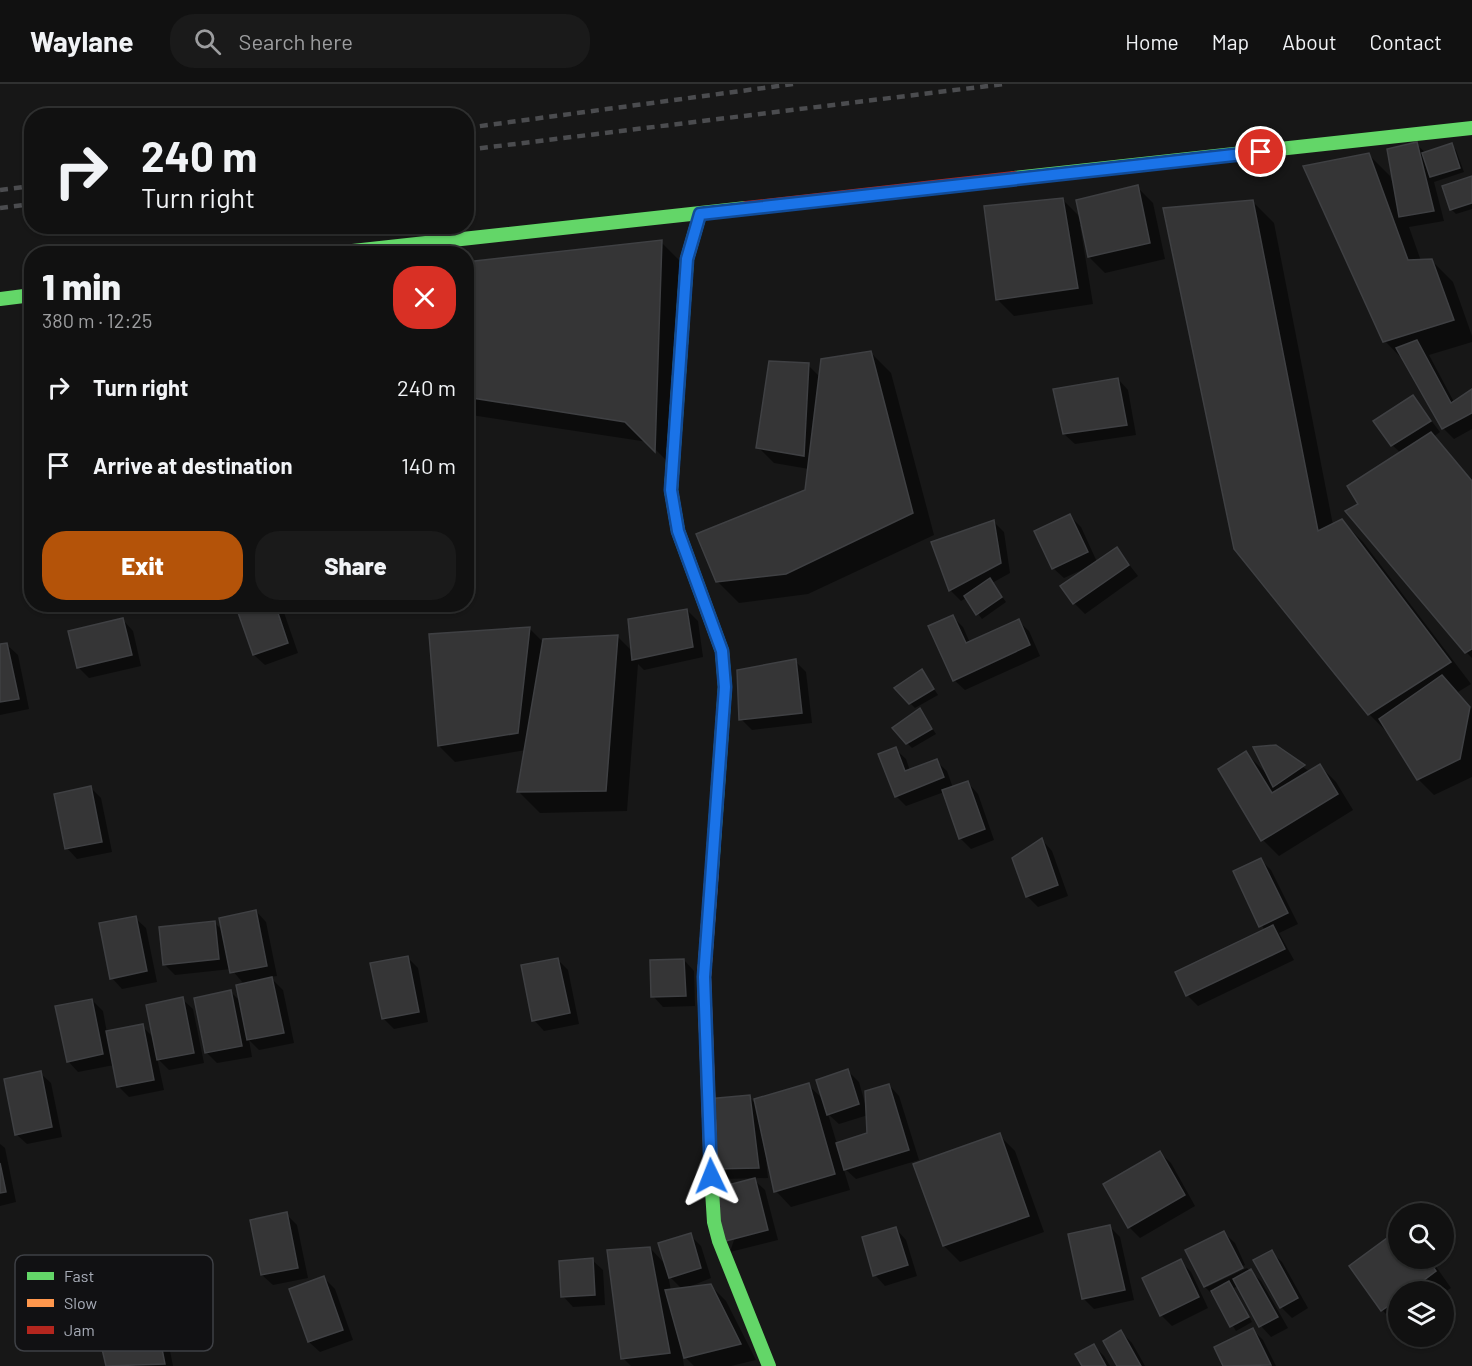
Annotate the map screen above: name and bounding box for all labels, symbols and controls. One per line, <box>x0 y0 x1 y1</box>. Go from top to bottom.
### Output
search box <box>170 14 590 68</box>
text: Waylane <box>30 24 134 58</box>
icon: search <box>191 25 224 58</box>
text: Search here <box>239 28 353 54</box>
text: Home <box>1125 29 1179 54</box>
text: Map <box>1212 29 1249 54</box>
text: About <box>1282 29 1337 54</box>
text: Contact <box>1370 29 1442 54</box>
pin <box>1235 126 1286 177</box>
text: 240 m <box>141 130 257 180</box>
icon: right <box>42 132 120 210</box>
icon: arrive <box>1244 135 1277 168</box>
text: Turn right <box>141 181 255 213</box>
text: 1 min <box>42 264 121 307</box>
button: close <box>393 266 456 329</box>
text: 380 m · 12:25 <box>42 308 152 332</box>
icon: right <box>42 371 75 404</box>
text: Turn right <box>93 374 188 400</box>
text: 240 m <box>397 374 456 400</box>
icon: arrive <box>42 449 75 482</box>
text: Arrive at destination <box>93 452 292 478</box>
text: 140 m <box>401 452 456 478</box>
button: Exit <box>42 531 243 600</box>
button: Share <box>255 531 456 600</box>
position arrow <box>679 1144 743 1208</box>
map controls <box>1388 1203 1454 1347</box>
button: search <box>1388 1203 1454 1269</box>
legend <box>15 1255 213 1351</box>
text: Fast <box>64 1266 94 1285</box>
button: layers <box>1388 1281 1454 1347</box>
text: Slow <box>64 1293 97 1312</box>
text: Jam <box>64 1320 95 1339</box>

